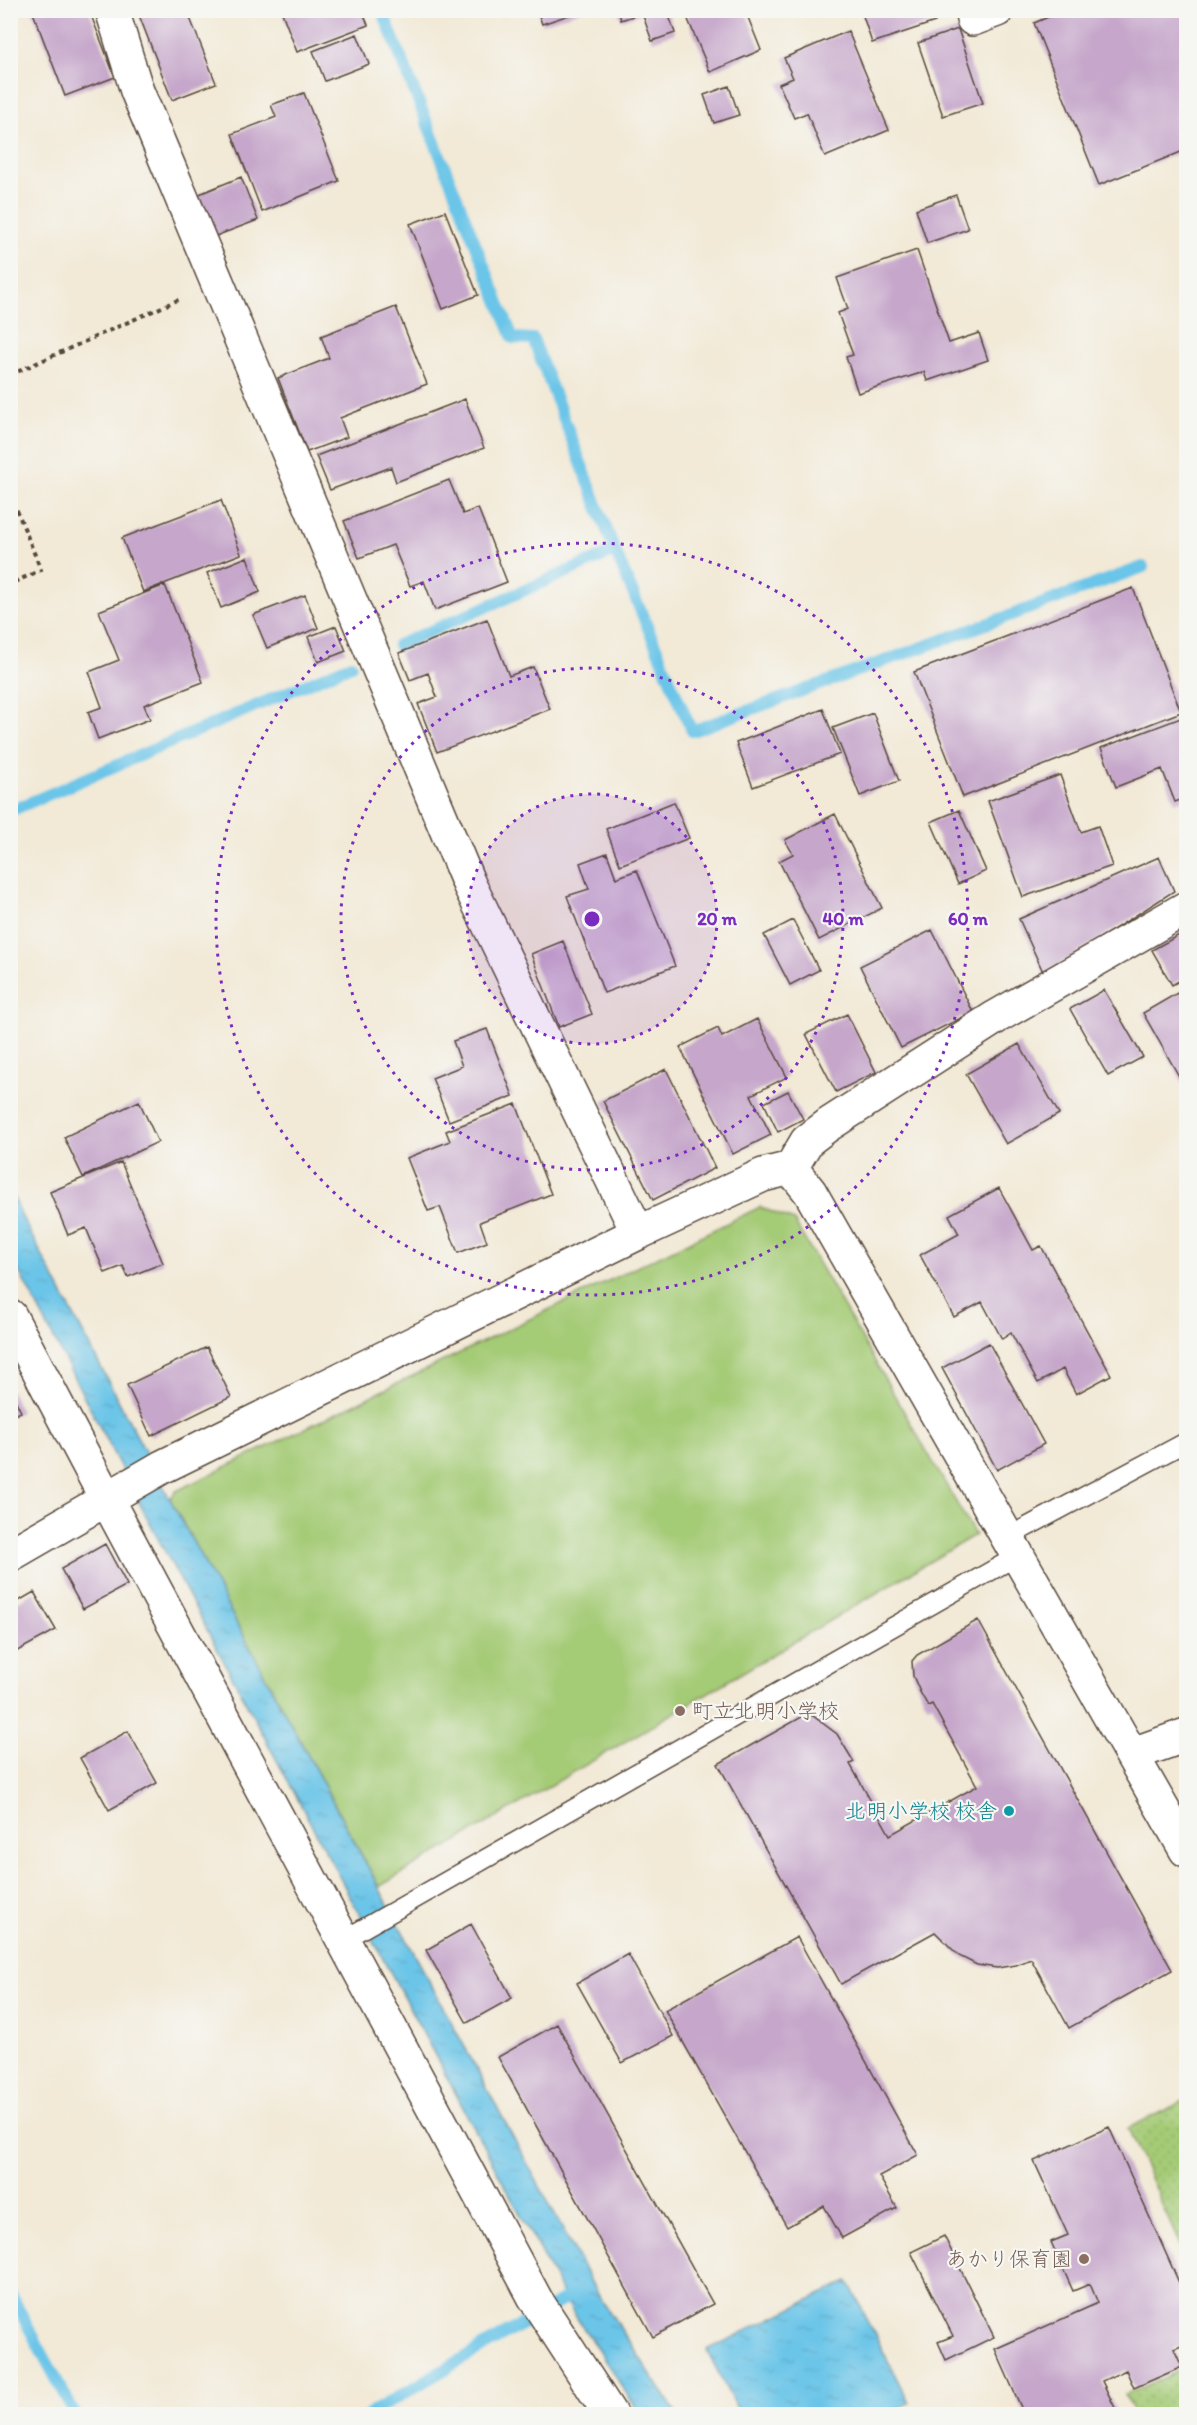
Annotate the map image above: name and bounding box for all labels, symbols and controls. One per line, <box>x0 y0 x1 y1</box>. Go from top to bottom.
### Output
text: 20 m <box>697 908 738 930</box>
text: 40 m <box>822 908 864 930</box>
text: 60 m <box>948 908 989 930</box>
centre of rings <box>582 909 602 929</box>
place label: 町立北明小学校 <box>692 1698 839 1723</box>
marker: 町立北明小学校 <box>673 1704 687 1718</box>
place label: 北明小学校 校舎 <box>845 1798 997 1823</box>
marker: 北明小学校 校舎 <box>1002 1804 1016 1818</box>
place label: あかり保育園 <box>946 2246 1072 2271</box>
marker: あかり保育園 <box>1077 2252 1091 2266</box>

